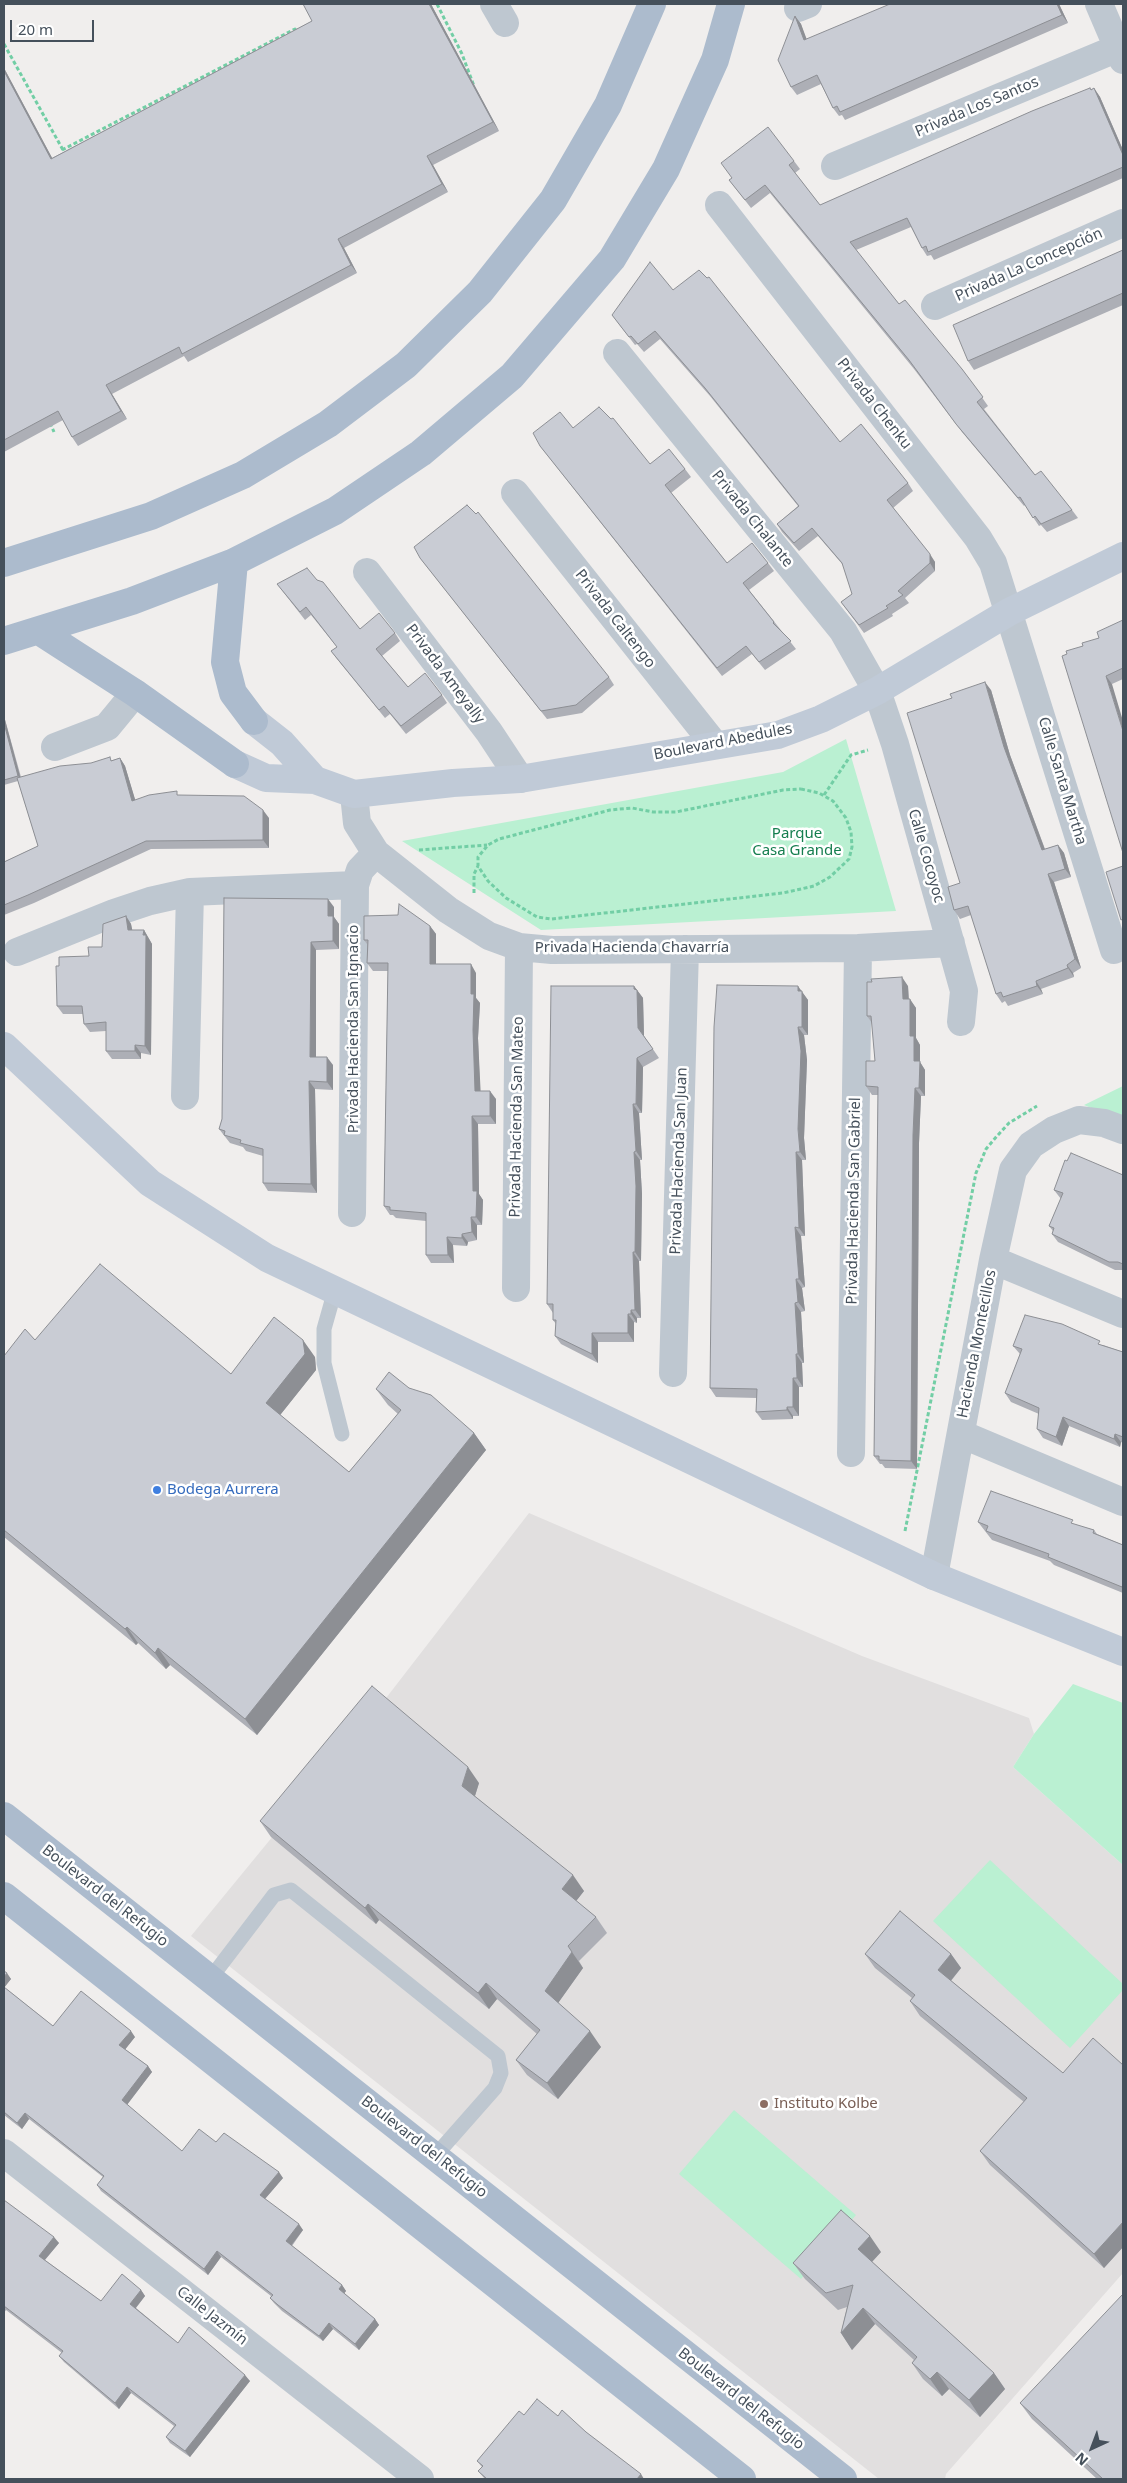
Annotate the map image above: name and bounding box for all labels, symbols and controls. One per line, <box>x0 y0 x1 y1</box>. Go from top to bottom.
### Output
scale bar <box>12 10 96 42</box>
text: 20 m <box>18 19 53 39</box>
street label: Privada Los Santos <box>913 73 1041 141</box>
street label: Privada La Concepción <box>953 224 1105 306</box>
street label: Privada Chenku <box>833 355 915 453</box>
street label: Privada Chalante <box>707 467 797 571</box>
street label: Privada Caltengo <box>571 566 659 672</box>
street label: Privada Ameyally <box>402 621 488 727</box>
street label: Calle Santa Martha <box>1034 715 1090 847</box>
street label: Boulevard Abedules <box>652 720 794 764</box>
street label: Calle Cocoyoc <box>904 807 948 905</box>
park label: Parque Casa Grande <box>752 825 842 860</box>
street label: Privada Hacienda San Ignacio <box>345 925 363 1133</box>
street label: Privada Hacienda Chavarría <box>535 939 729 957</box>
street label: Privada Hacienda San Mateo <box>506 1016 528 1218</box>
street label: Privada Hacienda San Juan <box>667 1067 691 1255</box>
street label: Privada Hacienda San Gabriel <box>843 1097 865 1305</box>
street label: Hacienda Montecillos <box>954 1268 1000 1420</box>
place label: Bodega Aurrera <box>167 1481 279 1499</box>
marker: Bodega Aurrera <box>151 1484 163 1496</box>
street label: Boulevard del Refugio <box>38 1841 172 1951</box>
street label: Boulevard del Refugio <box>357 2092 491 2202</box>
place label: Instituto Kolbe <box>774 2095 878 2113</box>
marker: Instituto Kolbe <box>758 2098 770 2110</box>
street label: Calle Jazmín <box>173 2283 251 2349</box>
street label: Boulevard del Refugio <box>674 2344 808 2454</box>
north arrow <box>1067 2423 1117 2473</box>
text: N <box>1071 2449 1092 2470</box>

